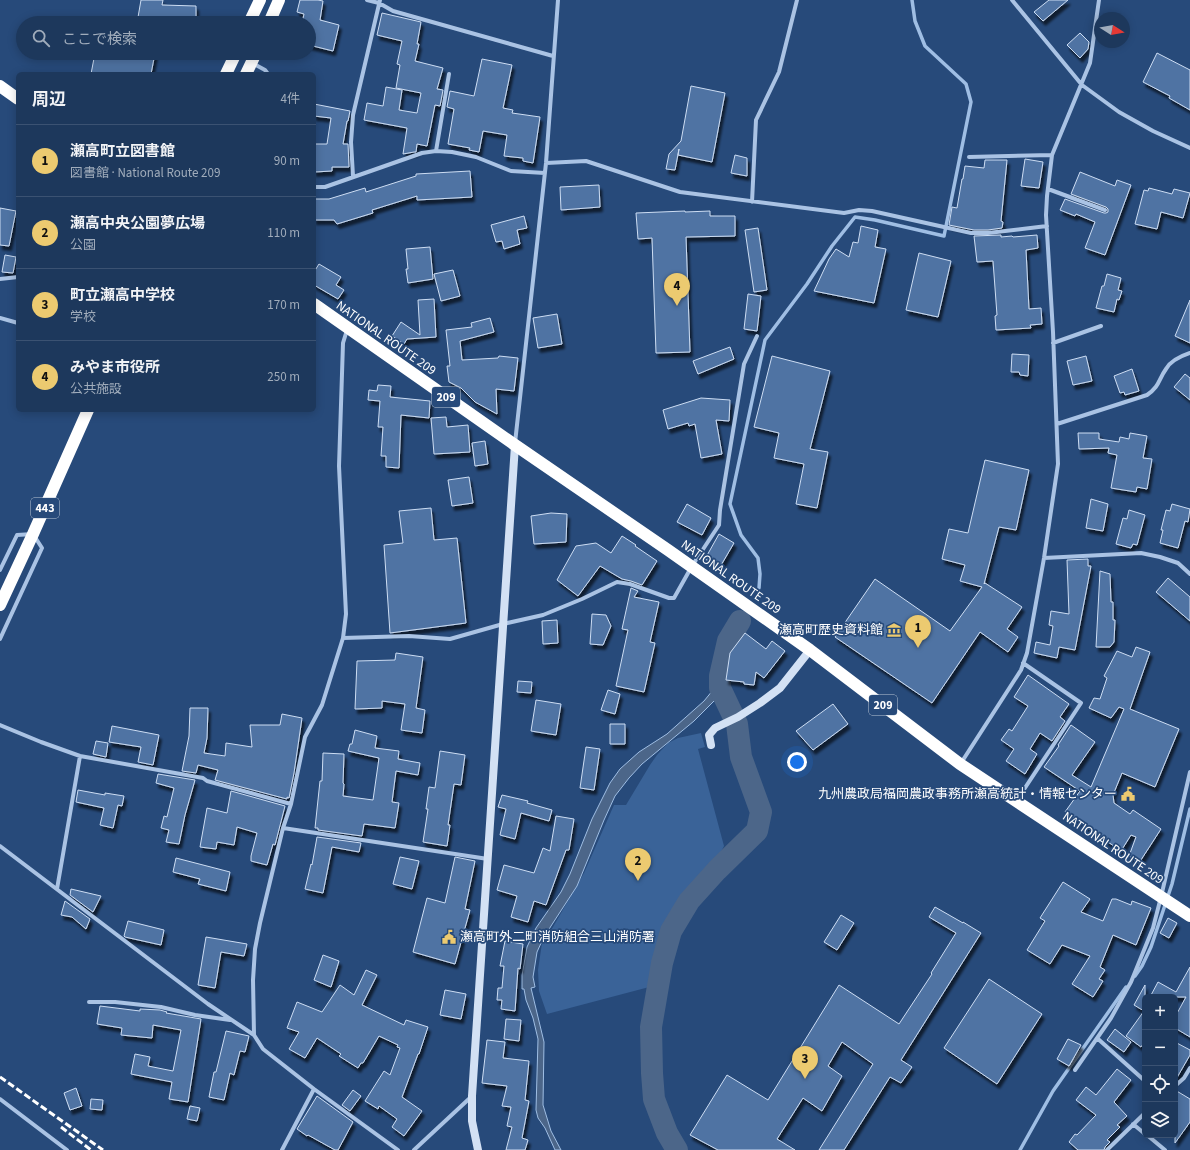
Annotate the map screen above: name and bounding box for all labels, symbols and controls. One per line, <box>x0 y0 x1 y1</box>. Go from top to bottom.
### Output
north arrow <box>1094 12 1130 48</box>
search box <box>16 16 316 60</box>
icon: search <box>30 27 52 49</box>
text: ここで検索 <box>62 29 137 50</box>
text: 周辺 <box>32 88 66 112</box>
text: 4件 <box>281 90 300 108</box>
text: 瀬高町立図書館 <box>70 141 175 162</box>
text: 1 <box>42 152 48 170</box>
text: 90 m <box>274 152 300 170</box>
text: 図書館 · National Route 209 <box>70 164 220 182</box>
text: 瀬高中央公園夢広場 <box>70 213 205 234</box>
text: 2 <box>42 224 48 242</box>
text: 110 m <box>267 224 300 242</box>
text: 公園 <box>70 236 96 254</box>
pin: 4 <box>664 273 690 306</box>
text: 町立瀬高中学校 <box>70 285 175 306</box>
text: 3 <box>42 296 48 314</box>
text: 170 m <box>267 296 300 314</box>
street label: NATIONAL ROUTE 209 <box>332 297 440 379</box>
text: 学校 <box>70 308 96 326</box>
text: みやま市役所 <box>70 357 160 378</box>
text: 4 <box>42 368 48 386</box>
text: 250 m <box>267 368 300 386</box>
text: 公共施設 <box>70 380 122 398</box>
road number: 209 <box>432 387 460 407</box>
road number: 443 <box>31 498 59 518</box>
street label: NATIONAL ROUTE 209 <box>677 536 785 618</box>
pin: 1 <box>905 615 931 648</box>
place label: 瀬高町歴史資料館 <box>779 621 883 639</box>
museum icon: 瀬高町歴史資料館 <box>886 622 902 638</box>
road number: 209 <box>869 695 897 715</box>
your location <box>787 752 807 772</box>
place label: 九州農政局福岡農政事務所瀬高統計・情報センター <box>818 785 1117 803</box>
public building icon: 九州農政局福岡農政事務所瀬高統計・情報センター <box>1120 786 1136 802</box>
street label: NATIONAL ROUTE 209 <box>1059 807 1167 889</box>
pin: 2 <box>625 848 651 881</box>
place label: 瀬高町外二町消防組合三山消防署 <box>460 928 655 946</box>
public building icon: 瀬高町外二町消防組合三山消防署 <box>441 929 457 945</box>
map controls <box>1142 994 1178 1138</box>
button: + <box>1142 994 1178 1030</box>
button: − <box>1142 1030 1178 1066</box>
pin: 3 <box>792 1046 818 1079</box>
button: locate <box>1142 1066 1178 1102</box>
button: layers <box>1142 1102 1178 1138</box>

